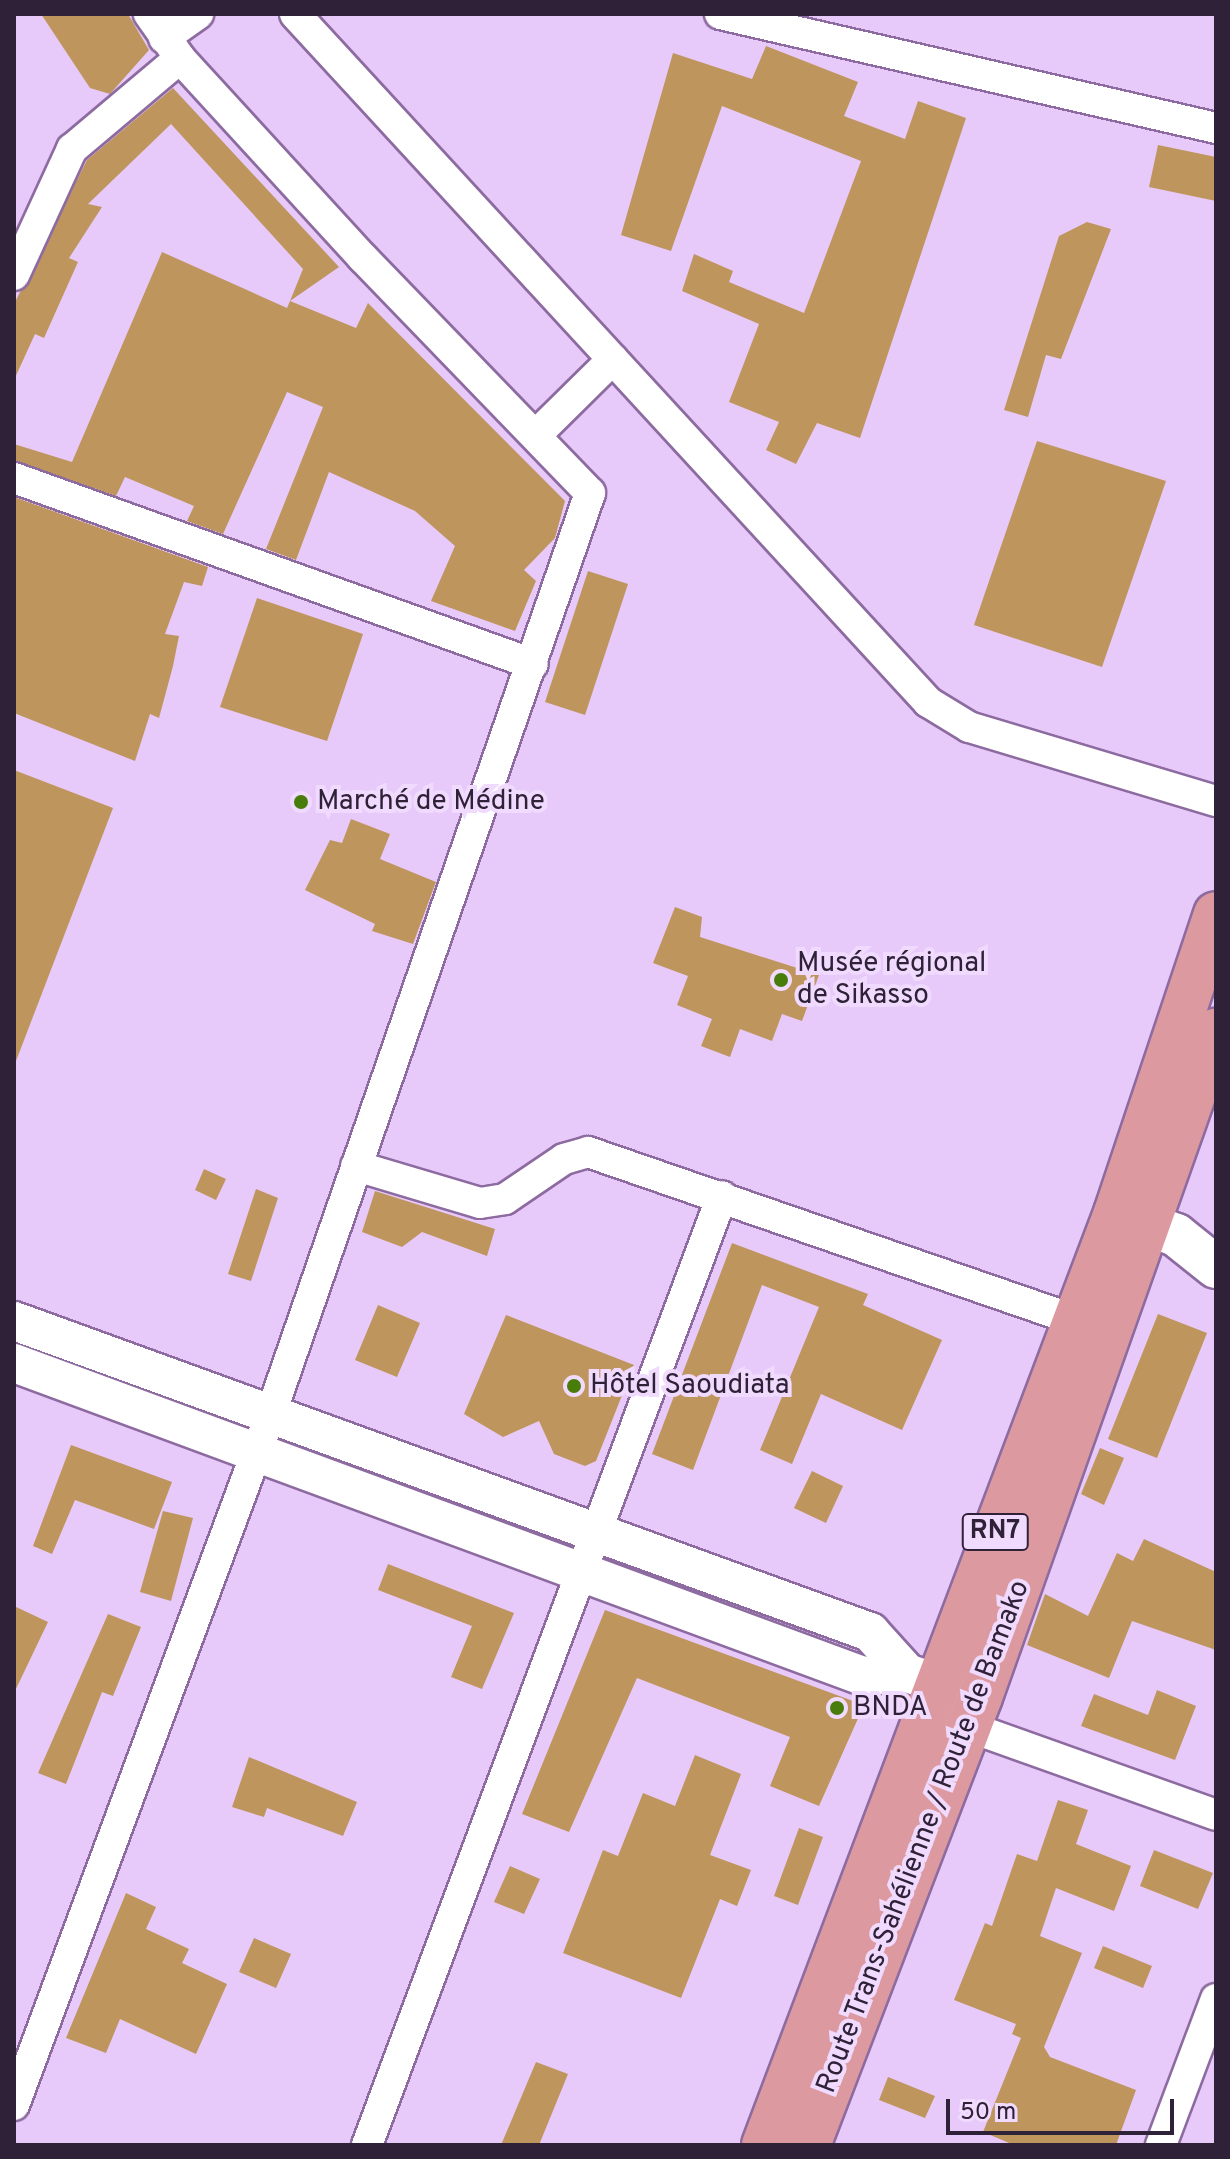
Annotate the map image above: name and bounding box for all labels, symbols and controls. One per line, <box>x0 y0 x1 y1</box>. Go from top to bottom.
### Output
place label: Marché de Médine <box>317 785 545 819</box>
marker: Marché de Médine <box>292 793 310 811</box>
place label: Musée régional de Sikasso <box>797 947 986 1013</box>
marker: Musée régional de Sikasso <box>772 971 790 989</box>
place label: Hôtel Saoudiata <box>590 1369 790 1403</box>
marker: Hôtel Saoudiata <box>565 1377 583 1395</box>
road number: RN7 <box>961 1510 1029 1554</box>
street label: Route Trans-Sahélienne / Route de Bamako <box>810 1575 1038 2099</box>
place label: BNDA <box>853 1691 928 1725</box>
marker: BNDA <box>828 1699 846 1717</box>
scale bar <box>950 2083 1178 2133</box>
text: 50 m <box>960 2098 1016 2128</box>

